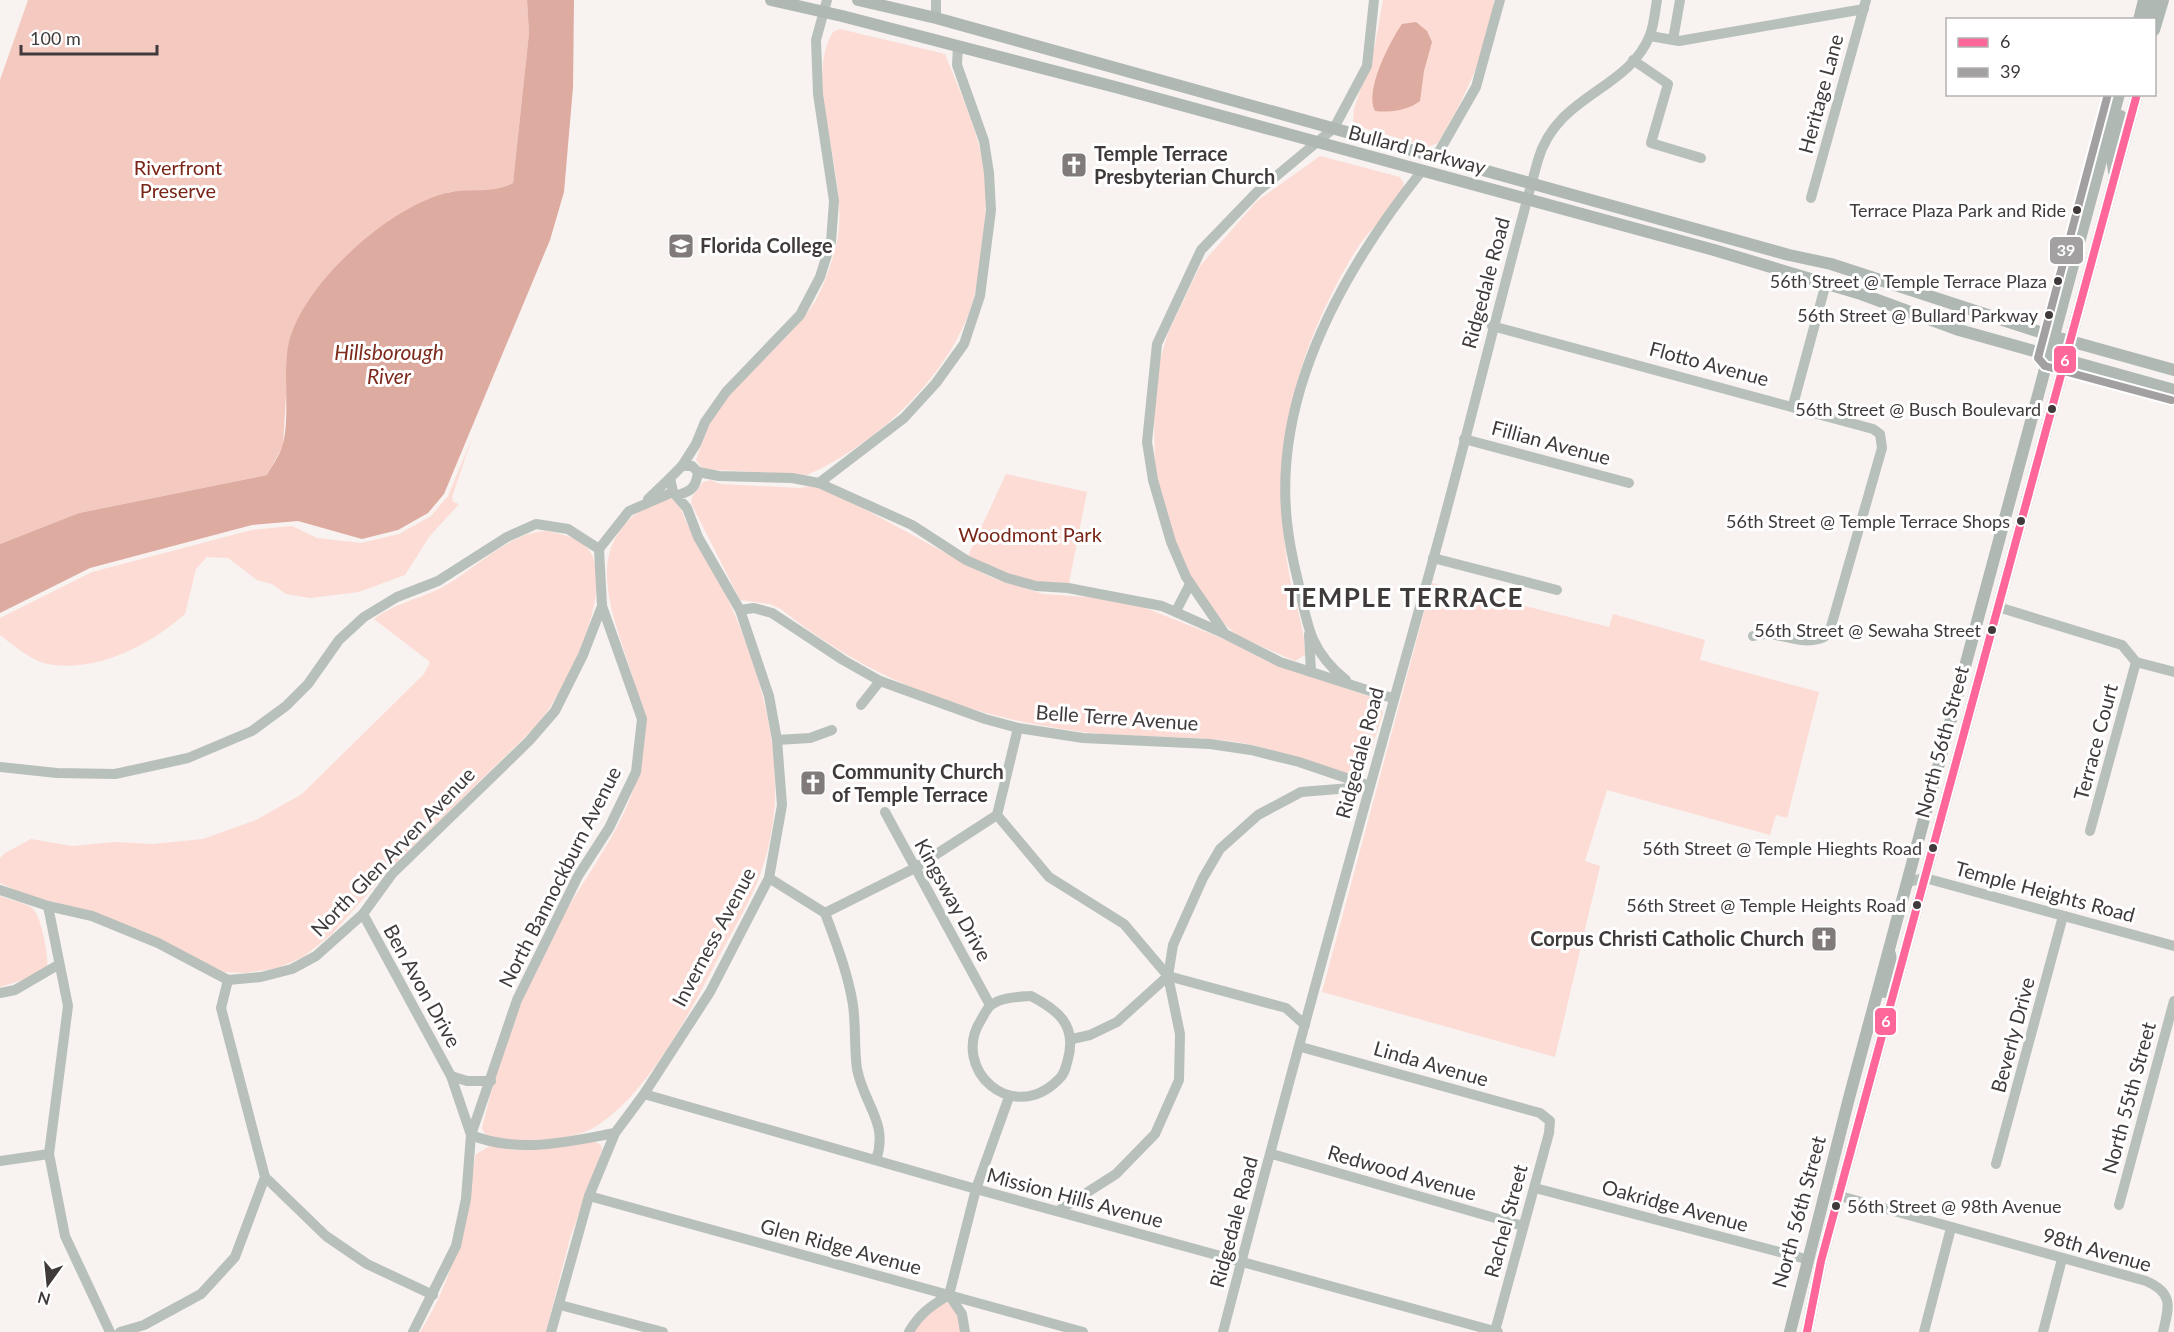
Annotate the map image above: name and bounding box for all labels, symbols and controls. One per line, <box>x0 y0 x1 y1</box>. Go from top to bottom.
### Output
scale bar <box>21 18 158 56</box>
legend <box>1946 18 2156 96</box>
text: 100 m <box>30 27 81 49</box>
text: 6 <box>2000 30 2010 52</box>
street label: Heritage Lane <box>1793 31 1847 156</box>
text: 39 <box>2000 60 2021 82</box>
street label: Bullard Parkway <box>1346 119 1489 179</box>
place label: Temple Terrace Presbyterian Church <box>1094 141 1275 188</box>
church icon: Temple Terrace Presbyterian Church <box>1059 150 1089 180</box>
park label: Riverfront Preserve <box>134 155 222 202</box>
place label: Terrace Plaza Park and Ride <box>1849 199 2066 221</box>
marker: Terrace Plaza Park and Ride <box>2071 204 2083 216</box>
street label: Ridgedale Road <box>1456 214 1514 351</box>
school or university icon: Florida College <box>666 231 696 261</box>
place label: Florida College <box>700 233 833 257</box>
line badge: 39 <box>2049 236 2084 265</box>
text: 39 <box>2057 240 2075 259</box>
place label: 56th Street @ Temple Terrace Plaza <box>1770 270 2047 292</box>
marker: 56th Street @ Temple Terrace Plaza <box>2052 275 2064 287</box>
place label: 56th Street @ Bullard Parkway <box>1797 304 2039 326</box>
marker: 56th Street @ Bullard Parkway <box>2043 309 2055 321</box>
street label: Flotto Avenue <box>1647 336 1772 390</box>
water label: Hillsborough River <box>334 339 444 388</box>
line badge: 6 <box>2053 345 2077 374</box>
text: 6 <box>2060 350 2070 369</box>
place label: 56th Street @ Busch Boulevard <box>1795 398 2041 420</box>
marker: 56th Street @ Busch Boulevard <box>2046 403 2058 415</box>
street label: Fillian Avenue <box>1489 415 1613 469</box>
place label: 56th Street @ Temple Terrace Shops <box>1726 510 2010 532</box>
marker: 56th Street @ Temple Terrace Shops <box>2015 515 2027 527</box>
park label: Woodmont Park <box>958 522 1103 546</box>
district label: TEMPLE TERRACE <box>1284 581 1524 613</box>
place label: 56th Street @ Sewaha Street <box>1754 619 1982 641</box>
marker: 56th Street @ Sewaha Street <box>1986 624 1998 636</box>
street label: North 56th Street <box>1909 663 1973 820</box>
street label: Terrace Court <box>2068 681 2122 803</box>
street label: Ridgedale Road <box>1330 684 1388 821</box>
street label: Belle Terre Avenue <box>1035 699 1199 735</box>
place label: Community Church of Temple Terrace <box>832 759 1004 806</box>
street label: North Glen Arven Avenue <box>305 762 479 941</box>
street label: North Bannockburn Avenue <box>493 762 625 991</box>
church icon: Community Church of Temple Terrace <box>798 768 828 798</box>
street label: Kingsway Drive <box>910 834 997 965</box>
place label: 56th Street @ Temple Hieghts Road <box>1642 837 1922 859</box>
marker: 56th Street @ Temple Hieghts Road <box>1927 842 1939 854</box>
street label: Temple Heights Road <box>1953 855 2138 927</box>
street label: Inverness Avenue <box>666 863 760 1010</box>
place label: 56th Street @ Temple Heights Road <box>1626 894 1906 916</box>
marker: 56th Street @ Temple Heights Road <box>1911 899 1923 911</box>
street label: Ben Avon Drive <box>379 920 467 1051</box>
church icon: Corpus Christi Catholic Church <box>1809 924 1839 954</box>
place label: Corpus Christi Catholic Church <box>1530 926 1804 950</box>
street label: Beverly Drive <box>1985 974 2039 1095</box>
line badge: 6 <box>1874 1007 1897 1036</box>
text: 6 <box>1881 1011 1891 1030</box>
street label: North 55th Street <box>2096 1019 2160 1176</box>
street label: Linda Avenue <box>1371 1035 1491 1091</box>
street label: North 56th Street <box>1766 1133 1830 1290</box>
street label: Redwood Avenue <box>1325 1139 1479 1205</box>
street label: Ridgedale Road <box>1204 1153 1262 1290</box>
street label: Mission Hills Avenue <box>984 1162 1166 1232</box>
street label: Rachel Street <box>1478 1162 1532 1280</box>
street label: Oakridge Avenue <box>1599 1174 1751 1236</box>
place label: 56th Street @ 98th Avenue <box>1847 1195 2062 1217</box>
marker: 56th Street @ 98th Avenue <box>1830 1200 1842 1212</box>
street label: Glen Ridge Avenue <box>758 1213 925 1279</box>
street label: 98th Avenue <box>2040 1222 2155 1276</box>
north arrow <box>18 1254 78 1314</box>
text: N <box>36 1288 52 1310</box>

